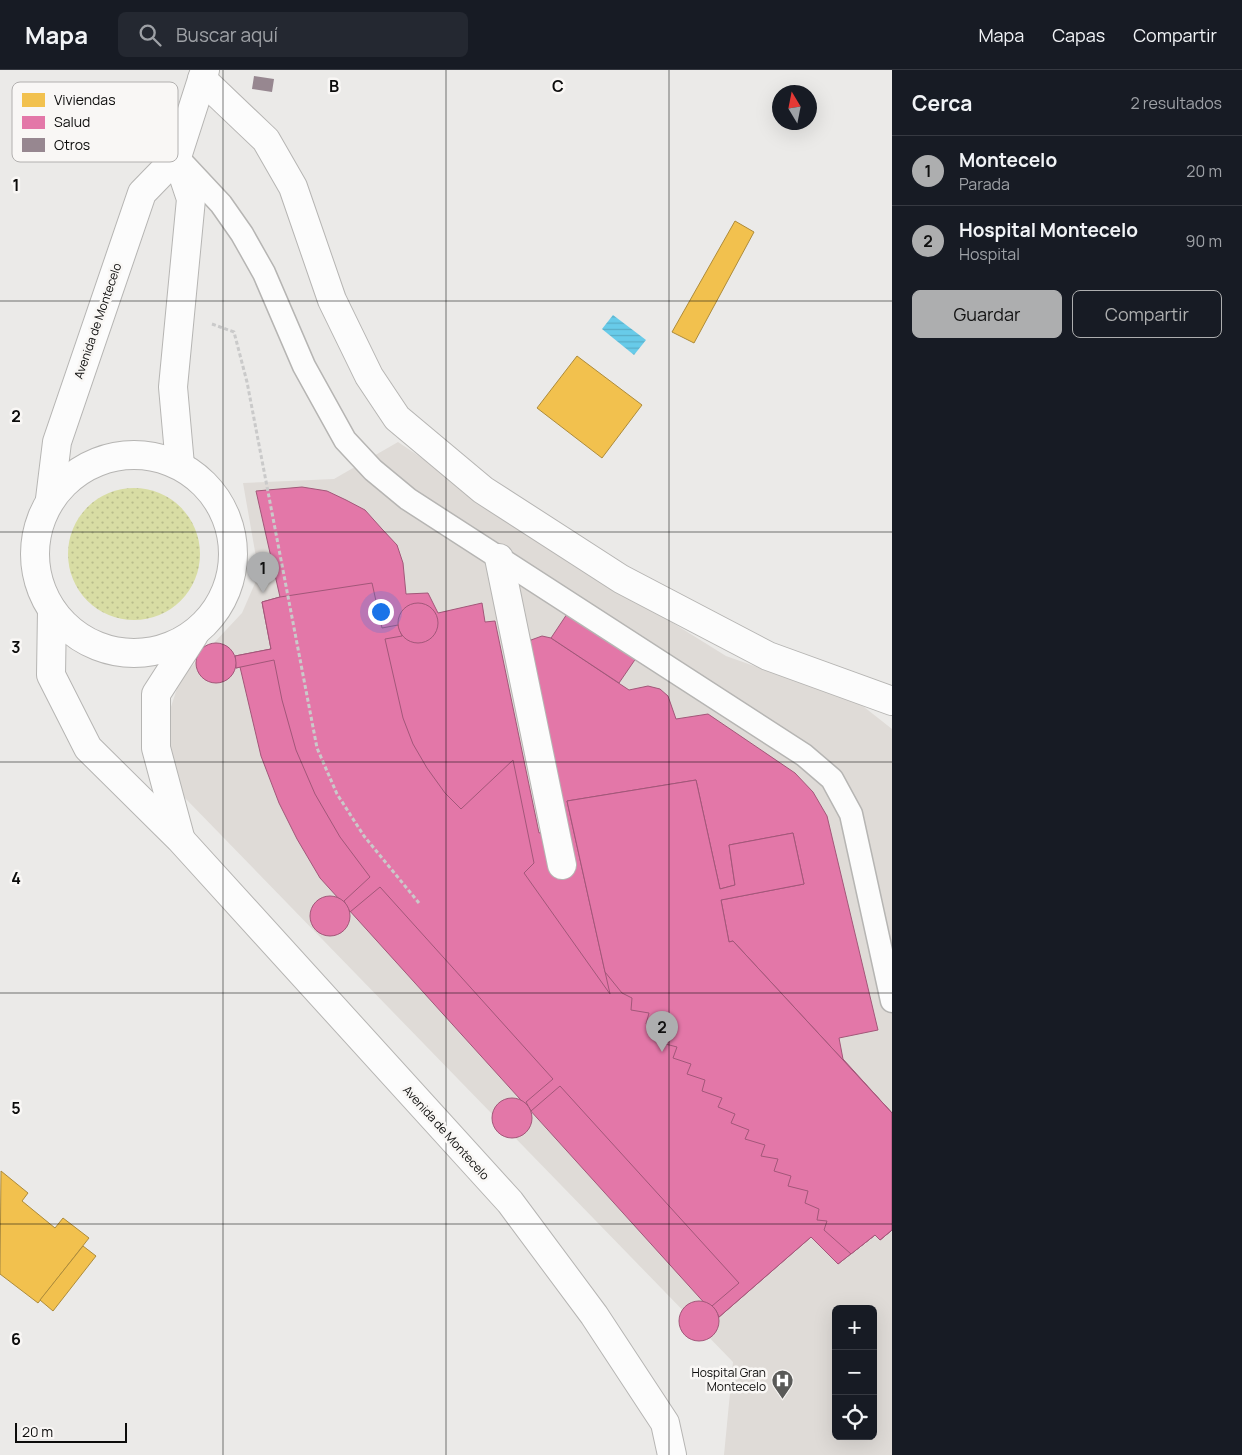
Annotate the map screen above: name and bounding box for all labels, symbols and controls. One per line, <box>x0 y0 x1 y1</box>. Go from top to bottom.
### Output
search box <box>118 12 468 57</box>
text: Mapa <box>25 18 88 51</box>
icon: search <box>136 21 164 49</box>
text: Buscar aquí <box>176 22 278 48</box>
text: Mapa <box>978 23 1024 47</box>
text: Capas <box>1052 23 1105 47</box>
text: Compartir <box>1133 23 1217 47</box>
text: B <box>329 75 339 97</box>
text: C <box>552 75 564 97</box>
legend <box>12 82 178 162</box>
north arrow <box>772 85 817 130</box>
text: Cerca <box>912 89 972 117</box>
text: Viviendas <box>54 90 115 109</box>
text: 2 resultados <box>1131 92 1222 114</box>
text: Salud <box>54 112 90 131</box>
text: Otros <box>54 135 90 154</box>
text: Montecelo <box>959 147 1057 173</box>
text: 1 <box>924 160 932 182</box>
text: 20 m <box>1186 160 1222 182</box>
text: Parada <box>959 173 1010 195</box>
text: 1 <box>12 174 20 196</box>
text: Hospital Montecelo <box>959 217 1138 243</box>
text: 2 <box>923 230 933 252</box>
text: 90 m <box>1186 230 1222 252</box>
text: Hospital <box>959 243 1020 265</box>
street label: Avenida de Montecelo <box>70 261 125 381</box>
button: Guardar <box>912 290 1062 338</box>
button: Compartir <box>1072 290 1222 338</box>
text: 2 <box>11 405 21 427</box>
pin: 1 <box>247 552 279 593</box>
your location <box>368 599 394 625</box>
text: 3 <box>11 636 21 658</box>
text: 4 <box>11 867 21 889</box>
pin: 2 <box>646 1011 678 1052</box>
street label: Avenida de Montecelo <box>399 1082 493 1184</box>
text: 5 <box>11 1097 21 1119</box>
map controls <box>832 1305 877 1440</box>
button: + <box>832 1305 877 1350</box>
text: 6 <box>11 1328 21 1350</box>
button: − <box>832 1350 877 1395</box>
place label: Hospital Gran Montecelo <box>692 1364 766 1395</box>
hospital icon: Hospital Gran Montecelo <box>770 1368 794 1399</box>
button: locate <box>832 1395 877 1440</box>
scale bar <box>15 1420 128 1443</box>
text: 20 m <box>22 1422 53 1441</box>

